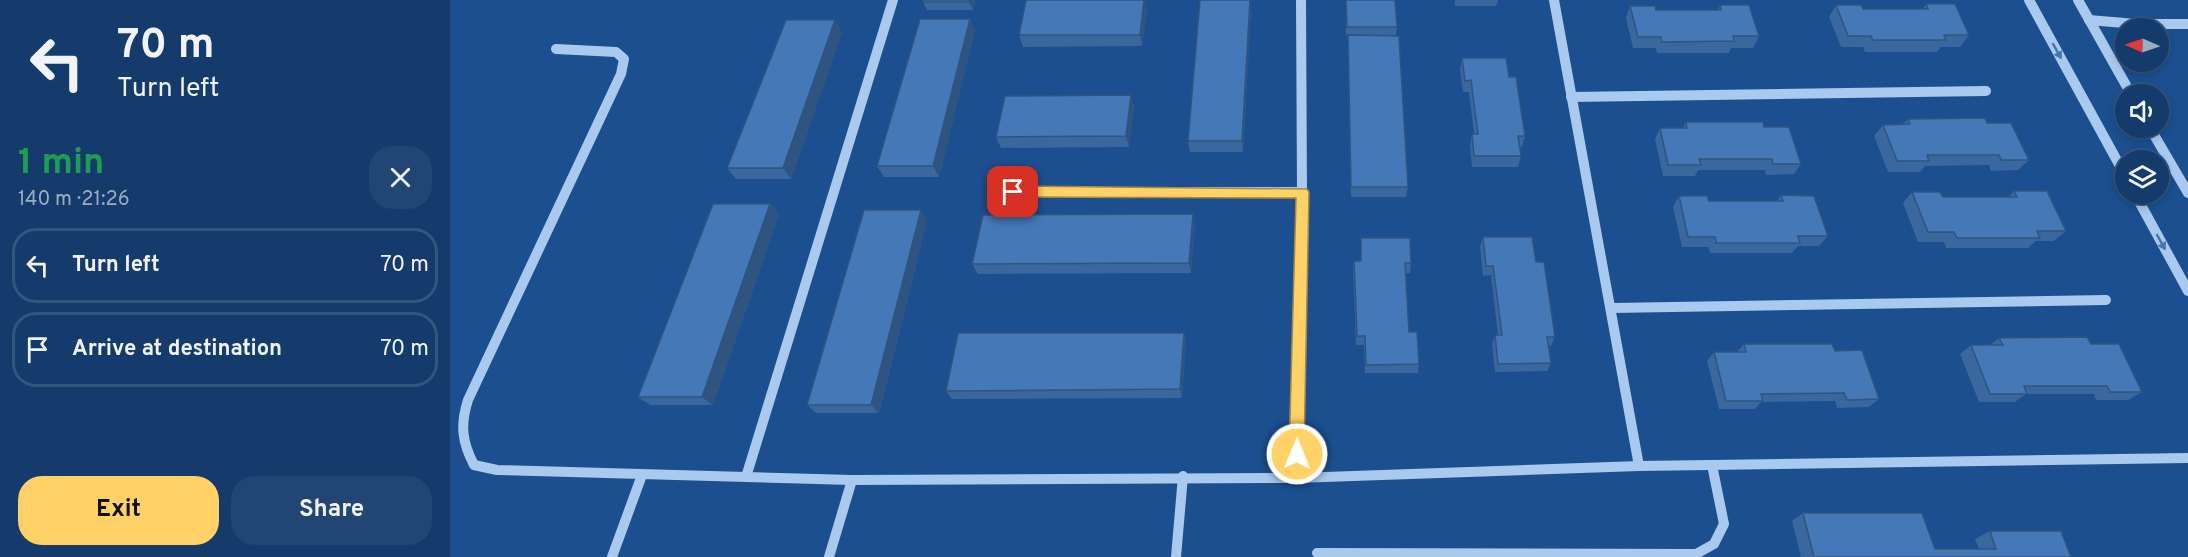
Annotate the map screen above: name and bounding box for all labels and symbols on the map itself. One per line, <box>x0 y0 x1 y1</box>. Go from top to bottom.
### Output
north arrow <box>2115 18 2169 72</box>
one-way arrow <box>2052 43 2062 60</box>
pin <box>987 166 1038 217</box>
one-way arrow <box>2156 234 2166 251</box>
position arrow <box>1265 422 1329 486</box>

